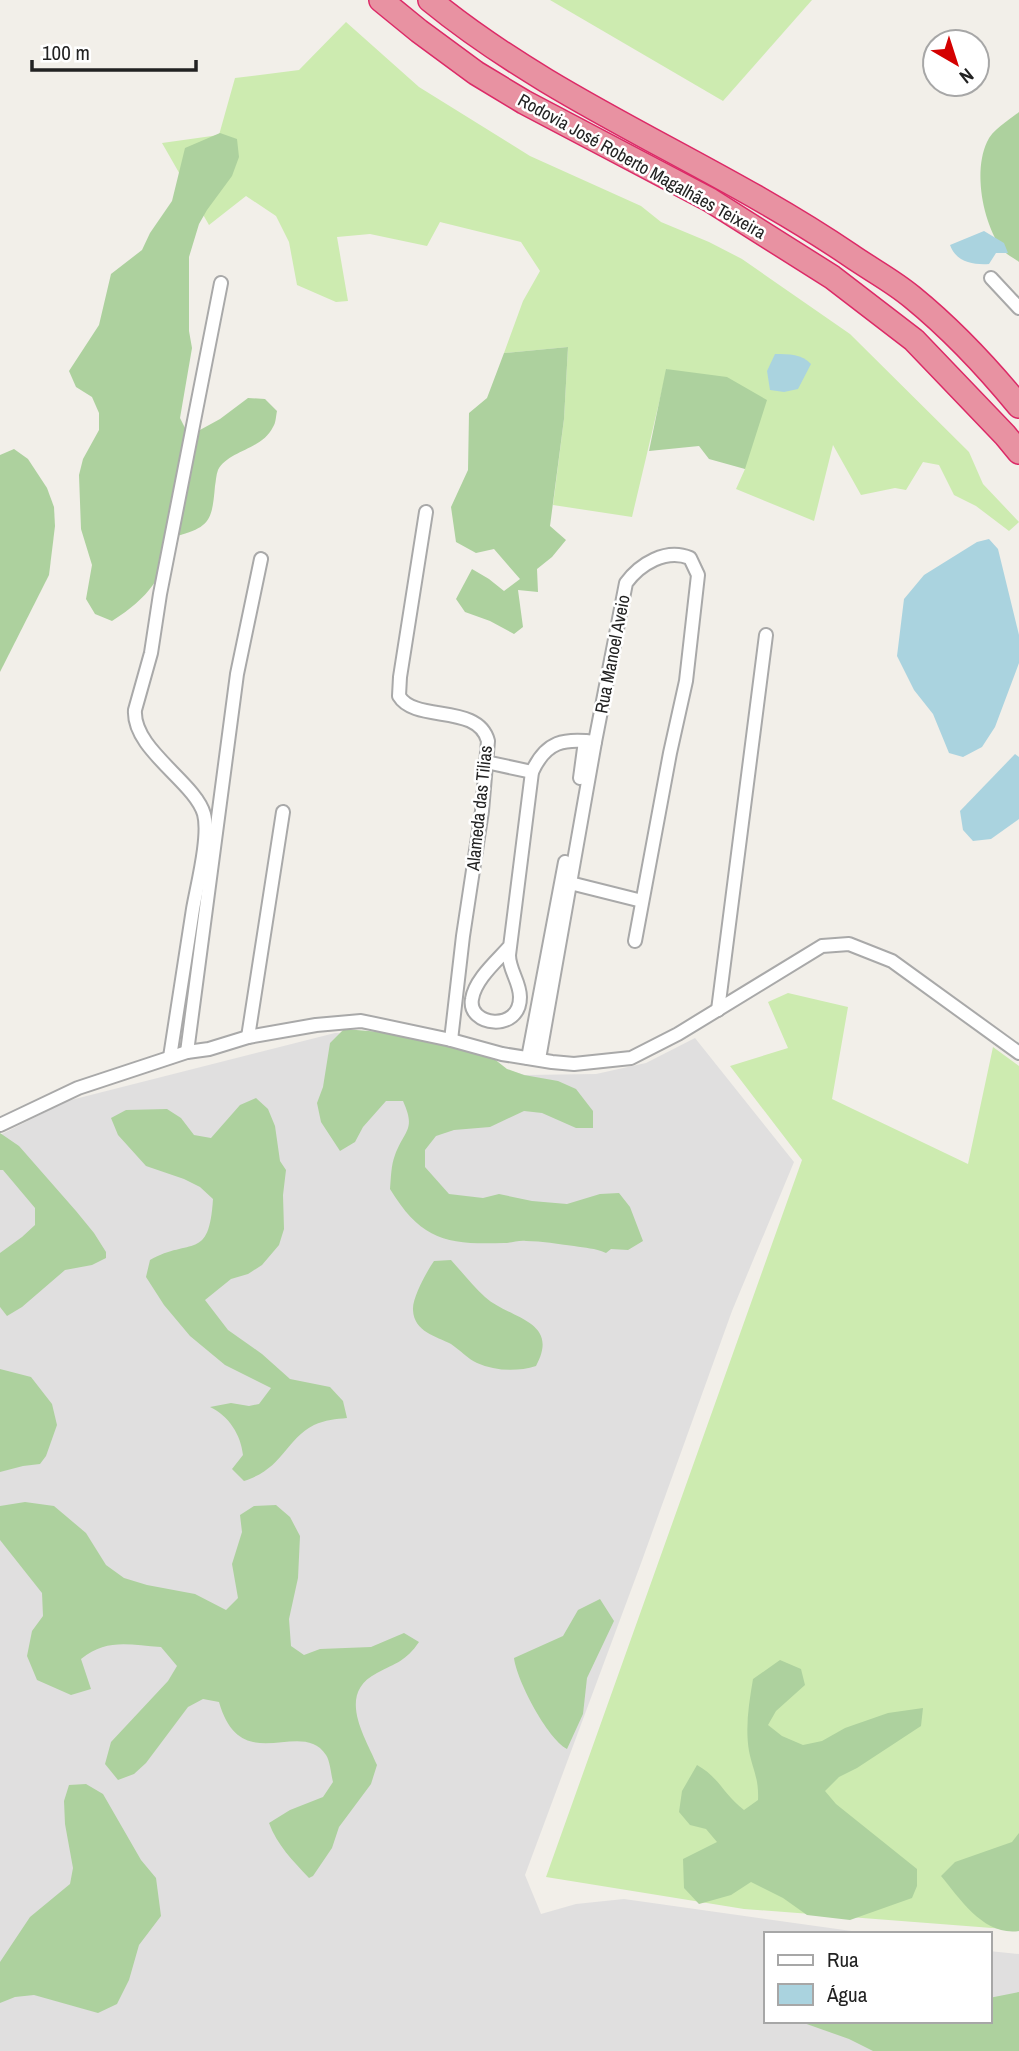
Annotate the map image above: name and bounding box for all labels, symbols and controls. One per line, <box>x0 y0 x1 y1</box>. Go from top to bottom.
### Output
scale bar <box>32 28 196 72</box>
north arrow <box>921 28 991 98</box>
text: 100 m <box>42 38 90 67</box>
text: N <box>954 63 979 90</box>
street label: Rodovia José Roberto Magalhães Teixeira <box>514 87 770 245</box>
street label: Rua Manoel Aveio <box>588 593 636 715</box>
street label: Alameda das Tilias <box>460 744 498 873</box>
legend <box>764 1932 991 2023</box>
text: Rua <box>827 1945 859 1974</box>
text: Água <box>826 1980 868 2009</box>

